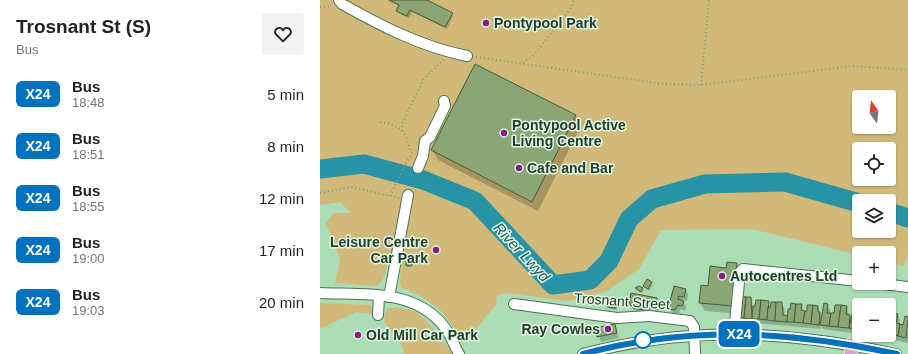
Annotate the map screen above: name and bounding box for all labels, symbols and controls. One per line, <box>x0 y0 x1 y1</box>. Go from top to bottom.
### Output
button: heart <box>262 13 304 55</box>
place label: Pontypool Park <box>494 15 597 31</box>
text: Trosnant St (S) <box>16 16 151 37</box>
marker: Pontypool Park <box>481 18 491 28</box>
text: Bus <box>16 42 38 57</box>
text: Bus <box>72 78 100 95</box>
text: X24 <box>26 86 50 102</box>
text: 5 min <box>267 86 304 103</box>
north arrow <box>852 90 896 134</box>
map controls <box>852 90 896 342</box>
text: 18:48 <box>72 95 105 110</box>
place label: Pontypool Active Living Centre <box>512 117 626 149</box>
marker: Pontypool Active Living Centre <box>499 128 509 138</box>
text: Bus <box>72 130 100 147</box>
text: X24 <box>26 138 50 154</box>
text: 8 min <box>267 138 304 155</box>
button: locate <box>852 142 896 186</box>
text: 18:51 <box>72 147 105 162</box>
place label: Cafe and Bar <box>527 160 614 176</box>
marker: Cafe and Bar <box>514 163 524 173</box>
text: Bus <box>72 182 100 199</box>
text: X24 <box>26 190 50 206</box>
text: 12 min <box>259 190 304 207</box>
button: layers <box>852 194 896 238</box>
text: 18:55 <box>72 199 105 214</box>
water label: River Lwyd <box>490 219 554 285</box>
text: Bus <box>72 234 100 251</box>
place label: Leisure Centre Car Park <box>330 234 428 266</box>
text: X24 <box>26 242 50 258</box>
text: 17 min <box>259 242 304 259</box>
marker: Leisure Centre Car Park <box>431 245 441 255</box>
button: + <box>852 246 896 290</box>
text: 19:00 <box>72 251 105 266</box>
place label: Autocentres Ltd <box>730 268 837 284</box>
marker: Autocentres Ltd <box>717 271 727 281</box>
text: Bus <box>72 286 100 303</box>
street label: Trosnant Street <box>574 290 671 312</box>
text: X24 <box>26 294 50 310</box>
text: 20 min <box>259 294 304 311</box>
button: − <box>852 298 896 342</box>
text: 19:03 <box>72 303 105 318</box>
place label: Ray Cowles <box>521 321 600 337</box>
line badge: X24 <box>716 321 762 347</box>
marker: Ray Cowles <box>603 324 613 334</box>
text: X24 <box>727 326 751 342</box>
place label: Old Mill Car Park <box>366 327 478 343</box>
marker: Old Mill Car Park <box>353 330 363 340</box>
unlabelled marker <box>634 331 652 349</box>

